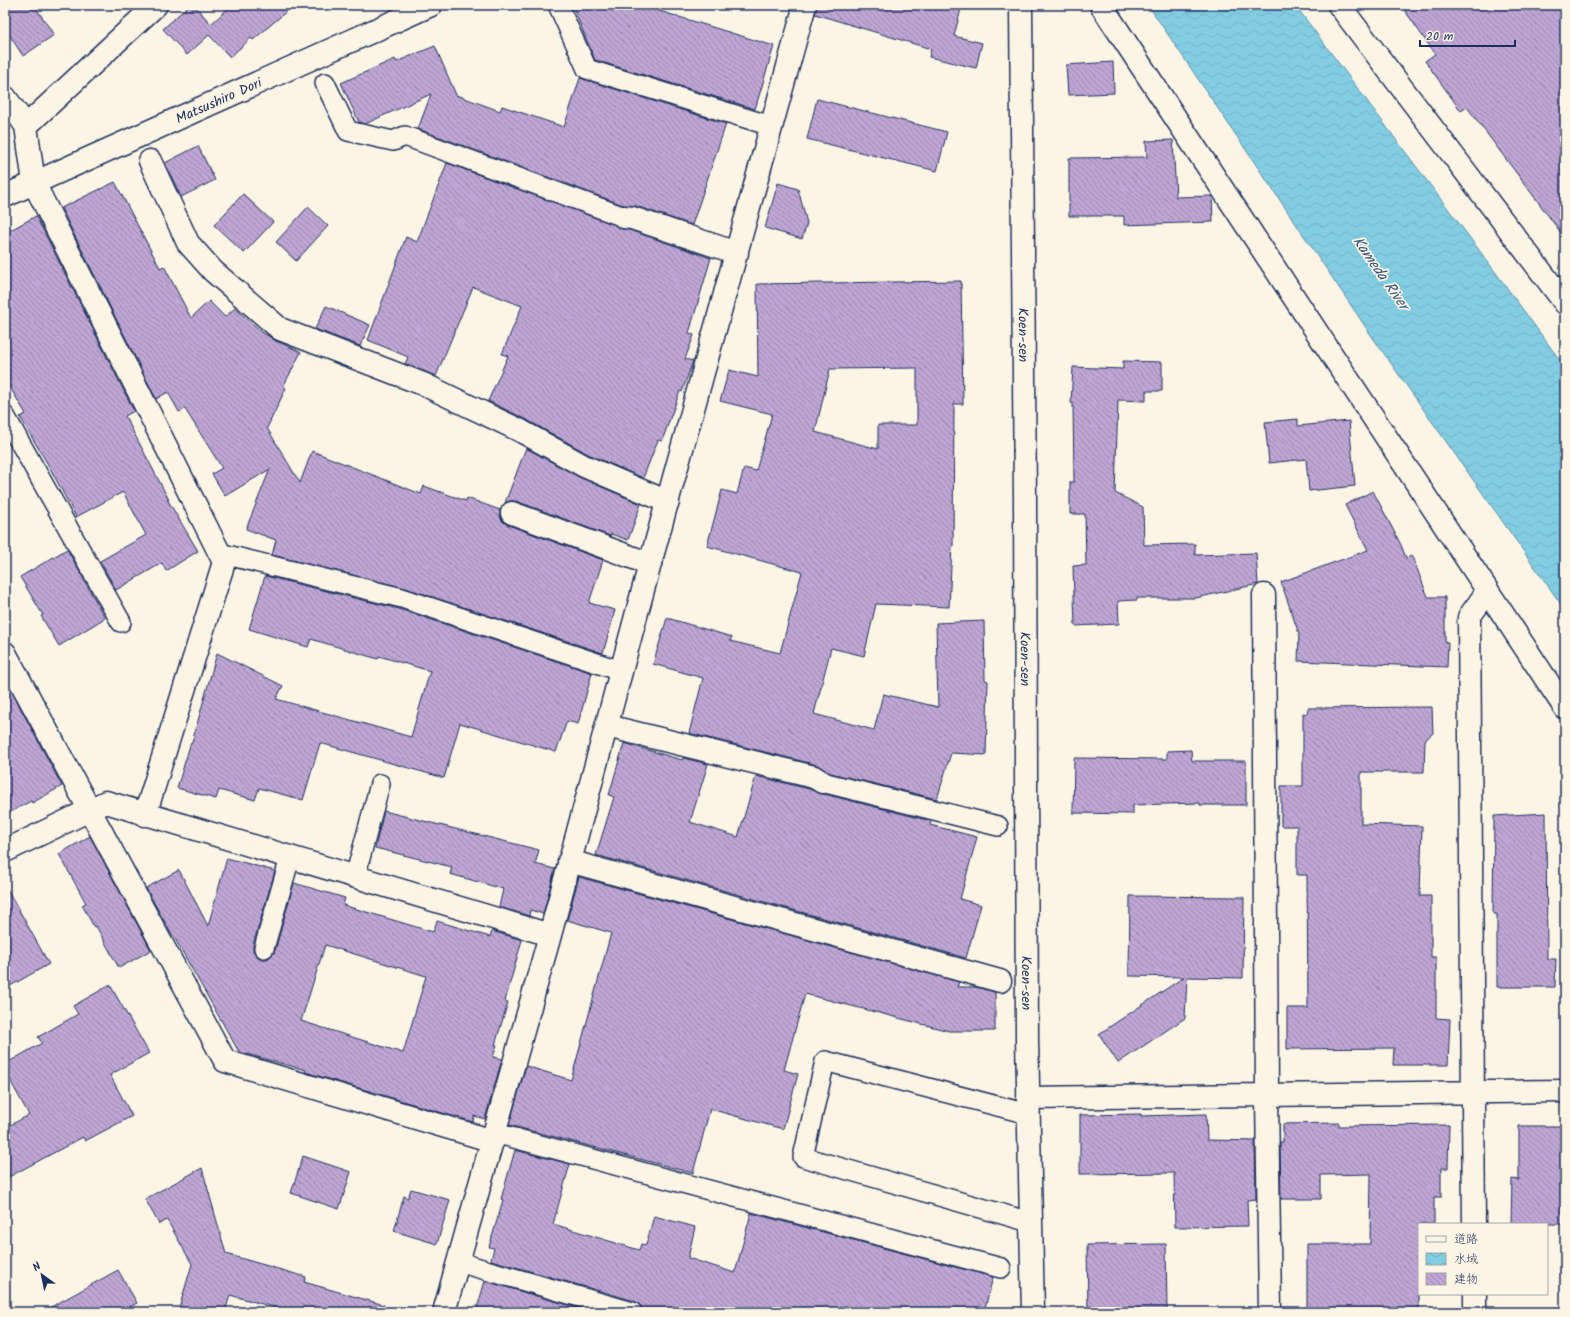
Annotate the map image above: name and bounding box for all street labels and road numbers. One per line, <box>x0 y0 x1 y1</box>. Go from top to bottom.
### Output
street label: Matsushiro Dori <box>172 72 266 130</box>
street label: Koen-sen <box>1011 308 1034 362</box>
street label: Koen-sen <box>1013 632 1036 686</box>
street label: Koen-sen <box>1015 956 1037 1010</box>

